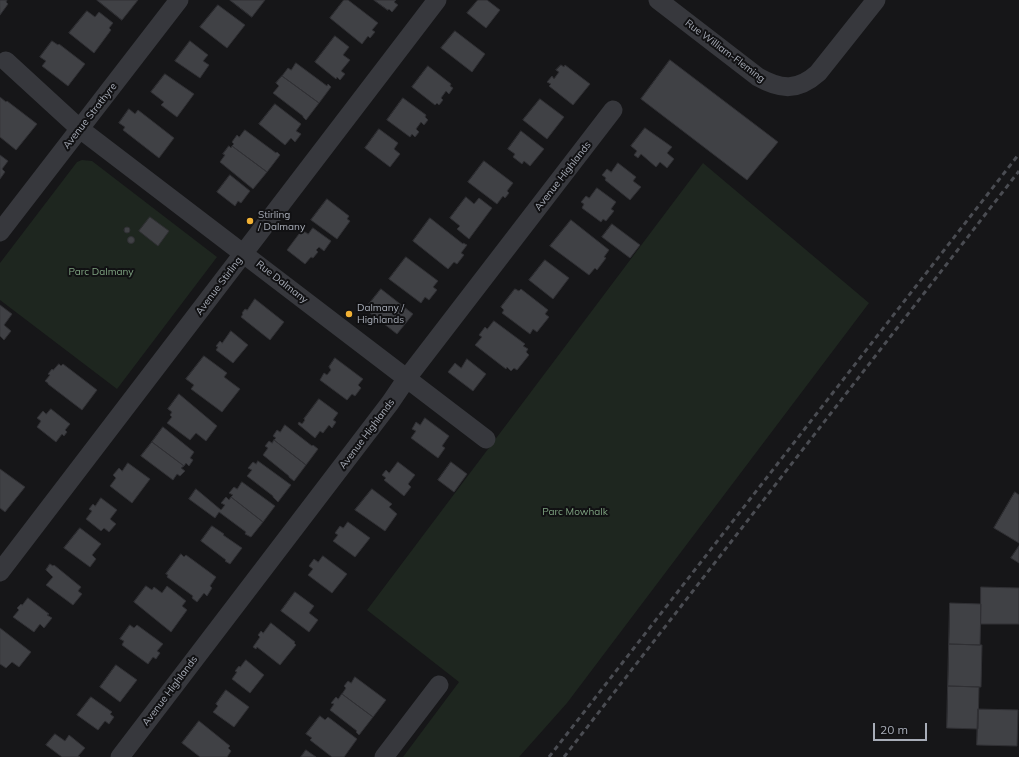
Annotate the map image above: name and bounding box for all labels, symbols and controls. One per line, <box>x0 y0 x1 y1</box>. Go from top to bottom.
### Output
street label: Rue William-Fleming <box>683 17 767 85</box>
street label: Avenue Strathyre <box>61 81 119 151</box>
street label: Avenue Highlands <box>532 139 594 213</box>
place label: Stirling / Dalmany <box>258 209 305 232</box>
marker: Stirling / Dalmany <box>245 216 255 226</box>
street label: Avenue Stirling <box>193 255 245 317</box>
street label: Rue Dalmany <box>254 258 310 306</box>
park label: Parc Dalmany <box>68 266 134 278</box>
place label: Dalmany / Highlands <box>357 302 404 326</box>
marker: Dalmany / Highlands <box>344 309 354 319</box>
street label: Avenue Highlands <box>337 397 397 471</box>
park label: Parc Mowhalk <box>542 506 608 518</box>
street label: Avenue Highlands <box>140 654 200 728</box>
scale bar <box>875 715 929 741</box>
text: 20 m <box>880 722 908 737</box>

